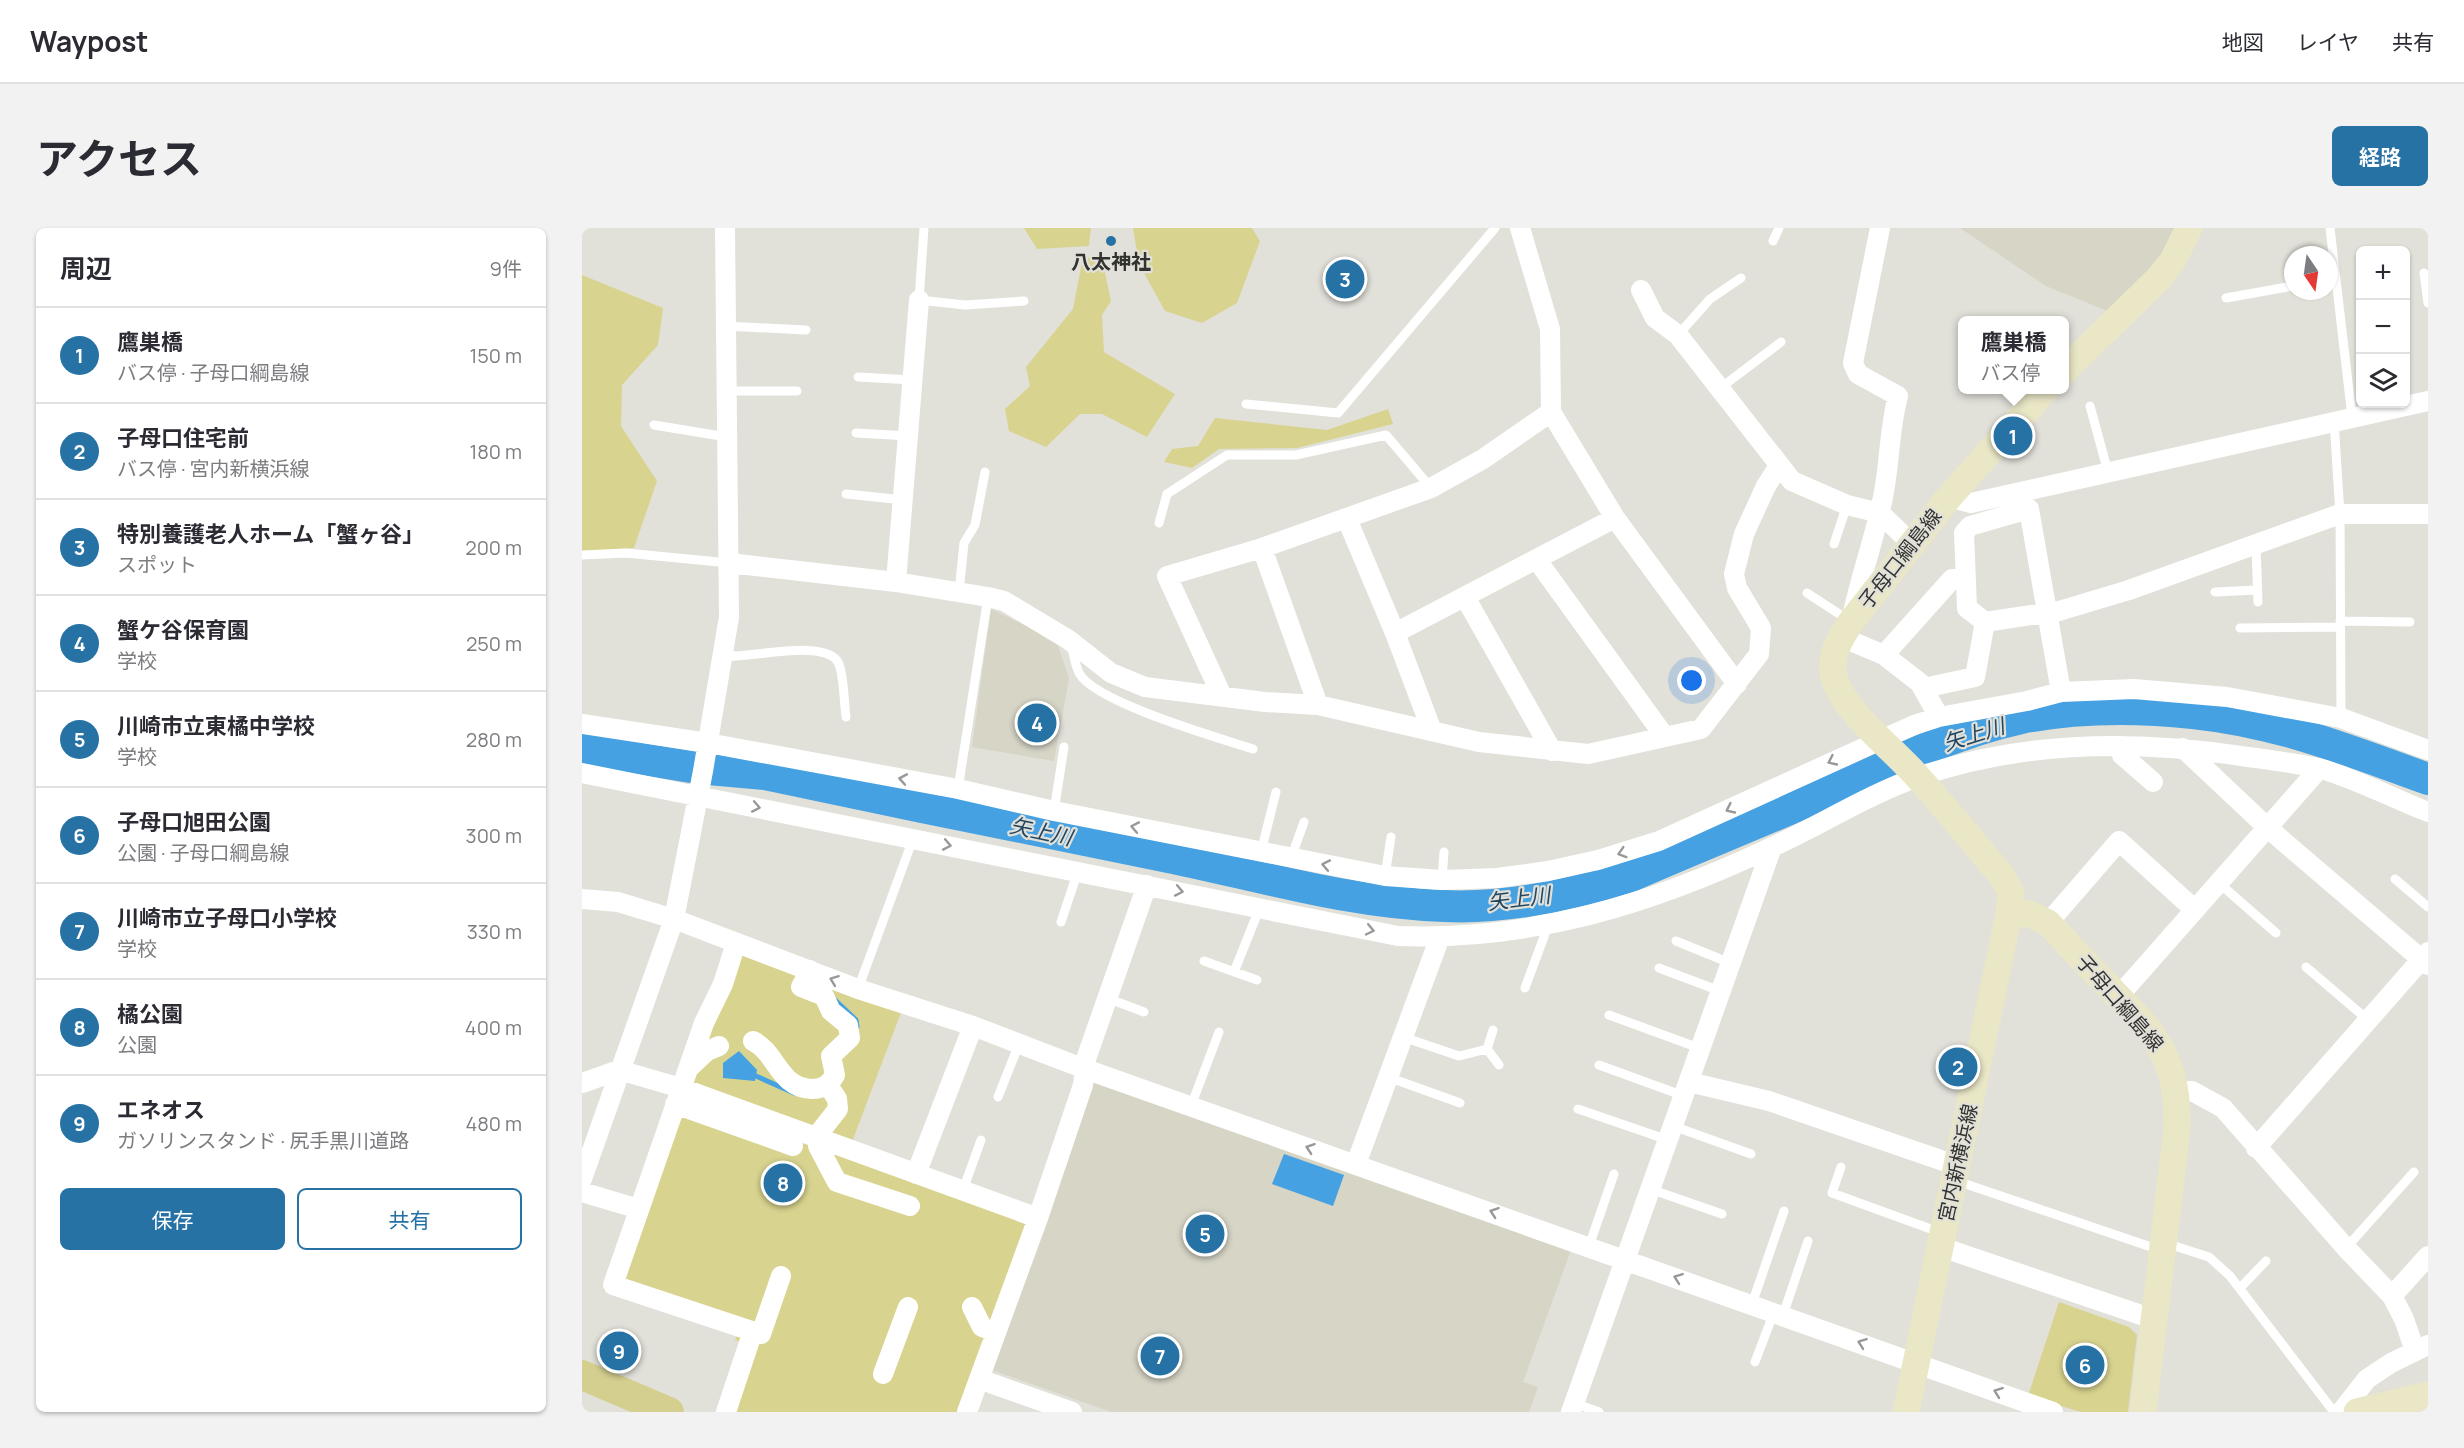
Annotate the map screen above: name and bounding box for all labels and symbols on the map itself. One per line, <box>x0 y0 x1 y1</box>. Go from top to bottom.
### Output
marker: 八太神社 <box>1104 234 1118 248</box>
north arrow <box>2284 246 2338 300</box>
place label: 八太神社 <box>1071 248 1151 275</box>
pin: 3 <box>1326 256 1365 302</box>
pin: 1 <box>1994 414 2032 458</box>
street label: 子母口綱島線 <box>1852 503 1947 614</box>
your location <box>1677 666 1706 695</box>
pin: 4 <box>1018 700 1056 746</box>
water label: 矢上川 <box>1939 711 2010 757</box>
one-way arrow <box>1828 754 1839 766</box>
one-way arrow <box>898 773 908 786</box>
one-way arrow <box>750 800 760 813</box>
one-way arrow <box>1726 801 1737 813</box>
water label: 矢上川 <box>1007 811 1077 852</box>
one-way arrow <box>1130 821 1140 834</box>
one-way arrow <box>942 838 952 851</box>
one-way arrow <box>1617 846 1628 858</box>
one-way arrow <box>1321 859 1331 872</box>
water label: 矢上川 <box>1486 880 1554 916</box>
one-way arrow <box>1174 884 1184 897</box>
one-way arrow <box>1365 923 1375 936</box>
street label: 子母口綱島線 <box>2071 949 2170 1057</box>
one-way arrow <box>829 974 840 987</box>
pin: 2 <box>1938 1044 1978 1090</box>
street label: 宮内新横浜線 <box>1932 1101 1983 1224</box>
one-way arrow <box>1305 1142 1316 1155</box>
pin: 8 <box>764 1160 802 1206</box>
one-way arrow <box>1489 1207 1500 1220</box>
pin: 5 <box>1186 1212 1224 1256</box>
one-way arrow <box>1673 1272 1684 1285</box>
pin: 9 <box>600 1328 639 1374</box>
pin: 7 <box>1140 1334 1180 1378</box>
one-way arrow <box>1857 1337 1867 1350</box>
pin: 6 <box>2066 1342 2104 1388</box>
one-way arrow <box>1993 1387 2004 1400</box>

